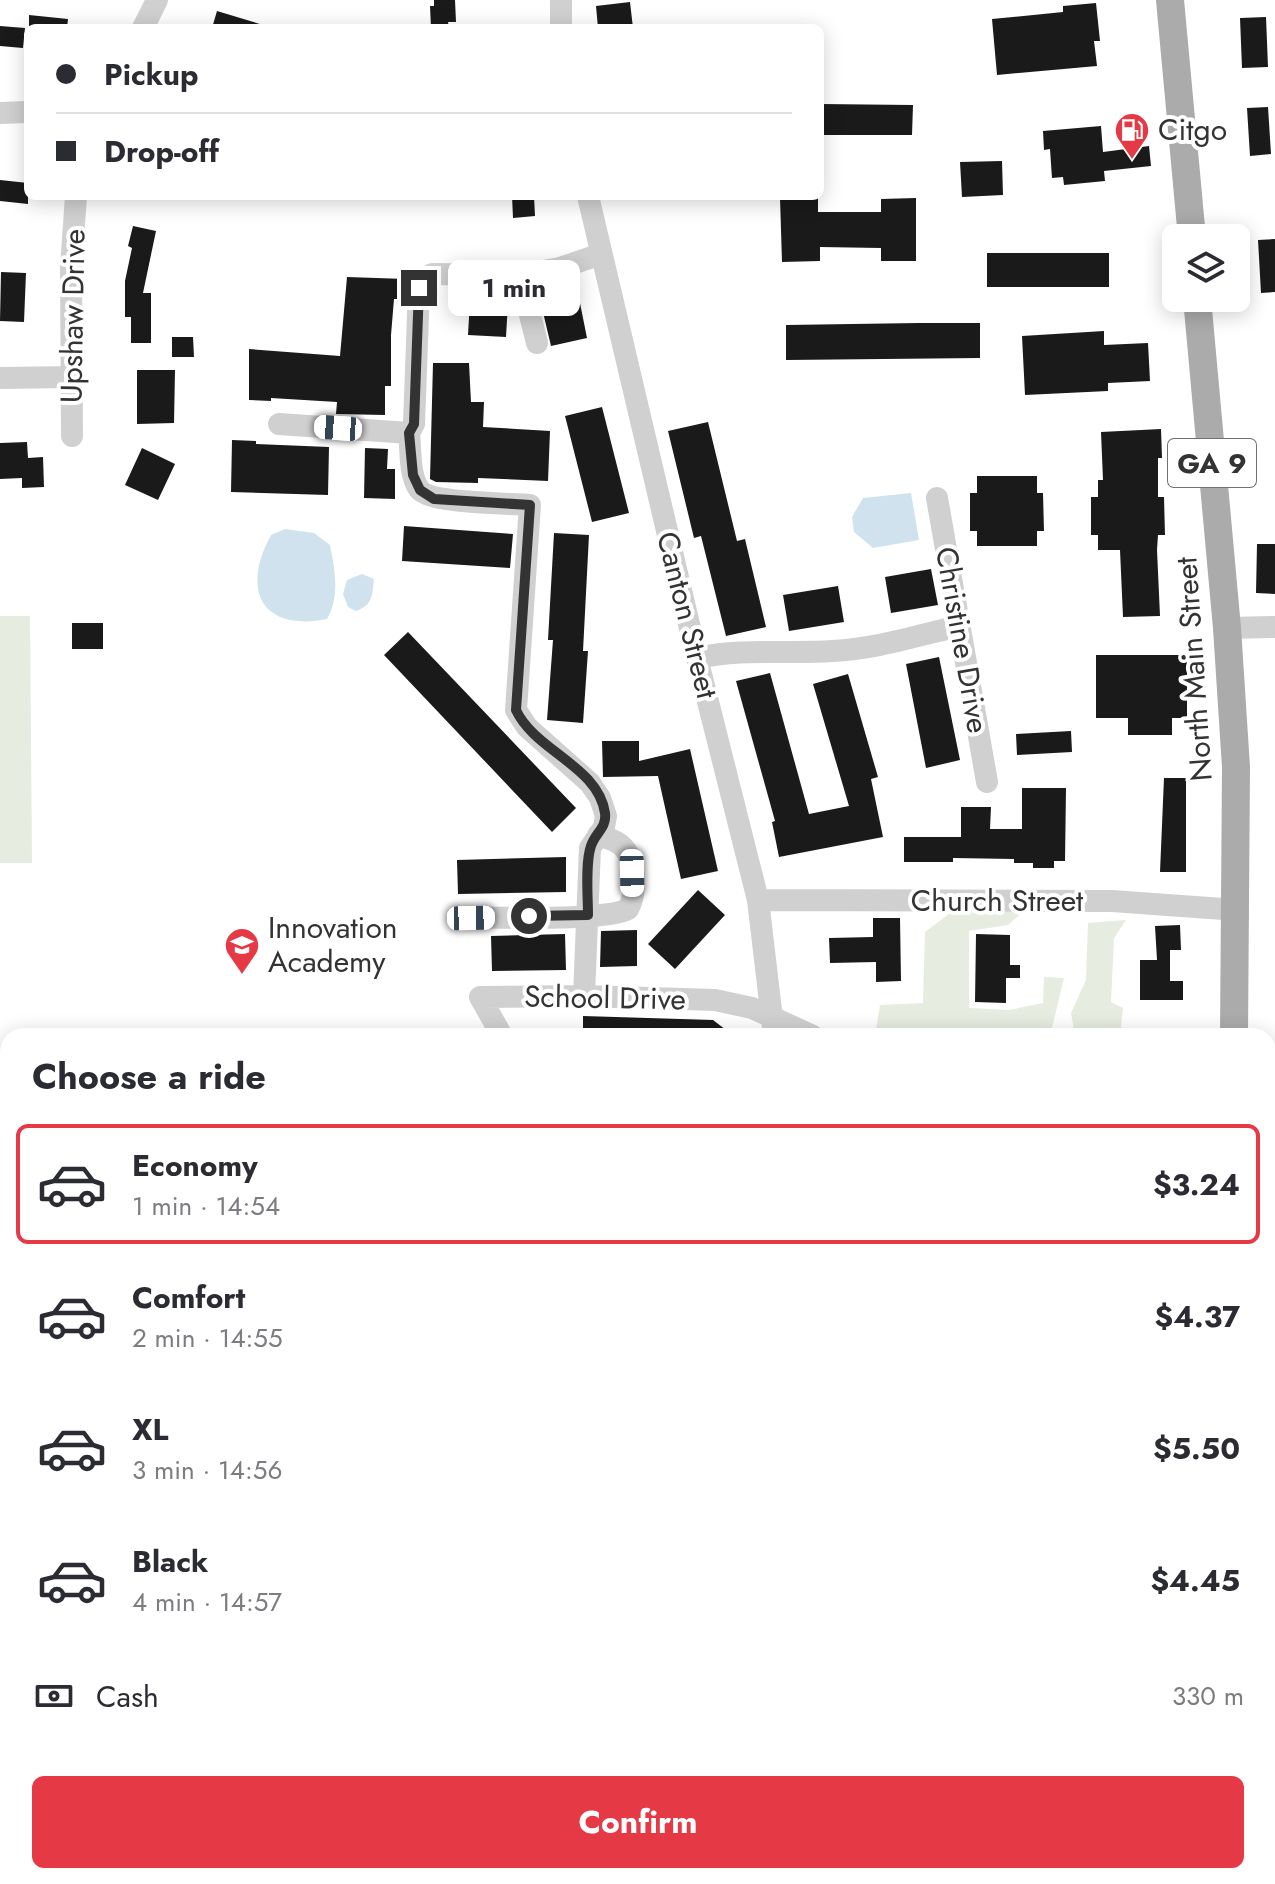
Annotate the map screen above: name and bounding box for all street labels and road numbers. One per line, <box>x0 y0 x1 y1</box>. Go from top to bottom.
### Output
street label: Upshaw Drive <box>49 229 96 403</box>
road number: GA 9 <box>1168 439 1256 487</box>
street label: Canton Street <box>646 527 729 704</box>
street label: Christine Drive <box>925 543 1000 736</box>
street label: North Main Street <box>1164 555 1223 783</box>
street label: Church Street <box>911 879 1084 922</box>
street label: School Drive <box>524 975 686 1020</box>

